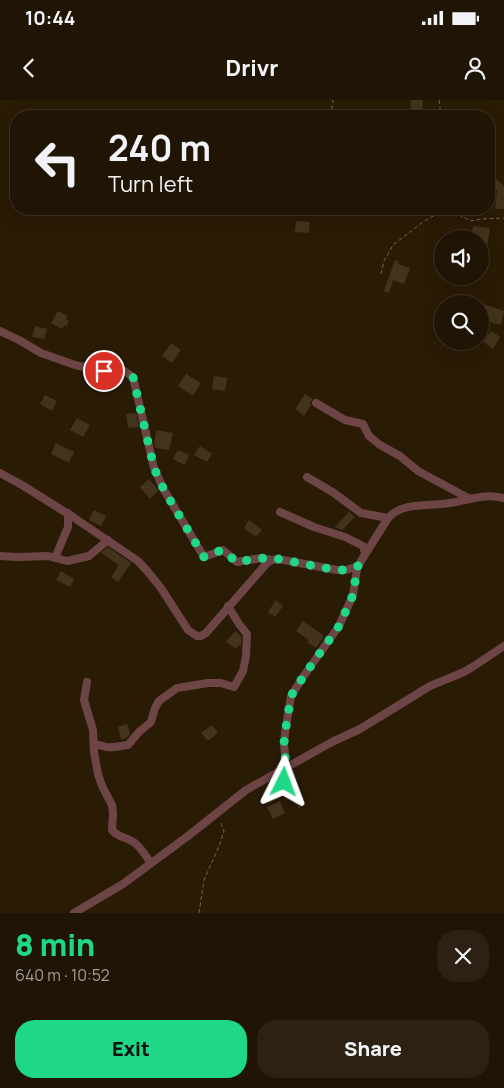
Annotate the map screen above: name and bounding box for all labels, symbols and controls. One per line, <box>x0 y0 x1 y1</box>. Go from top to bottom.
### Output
text: 10:44 <box>25 5 75 31</box>
text: Drivr <box>226 53 278 83</box>
icon: back <box>15 54 43 82</box>
icon: person <box>461 54 489 82</box>
text: 240 m <box>108 124 211 172</box>
icon: left <box>25 130 90 195</box>
text: Turn left <box>108 169 193 199</box>
map controls <box>434 230 489 350</box>
button: sound <box>434 230 489 285</box>
button: search <box>434 295 489 350</box>
pin <box>83 350 125 392</box>
icon: arrive <box>90 357 118 385</box>
position arrow <box>257 755 309 807</box>
text: 8 min <box>15 924 95 965</box>
button: close <box>437 930 489 982</box>
text: 640 m · 10:52 <box>15 964 110 986</box>
button: Exit <box>15 1020 247 1078</box>
button: Share <box>257 1020 489 1078</box>

